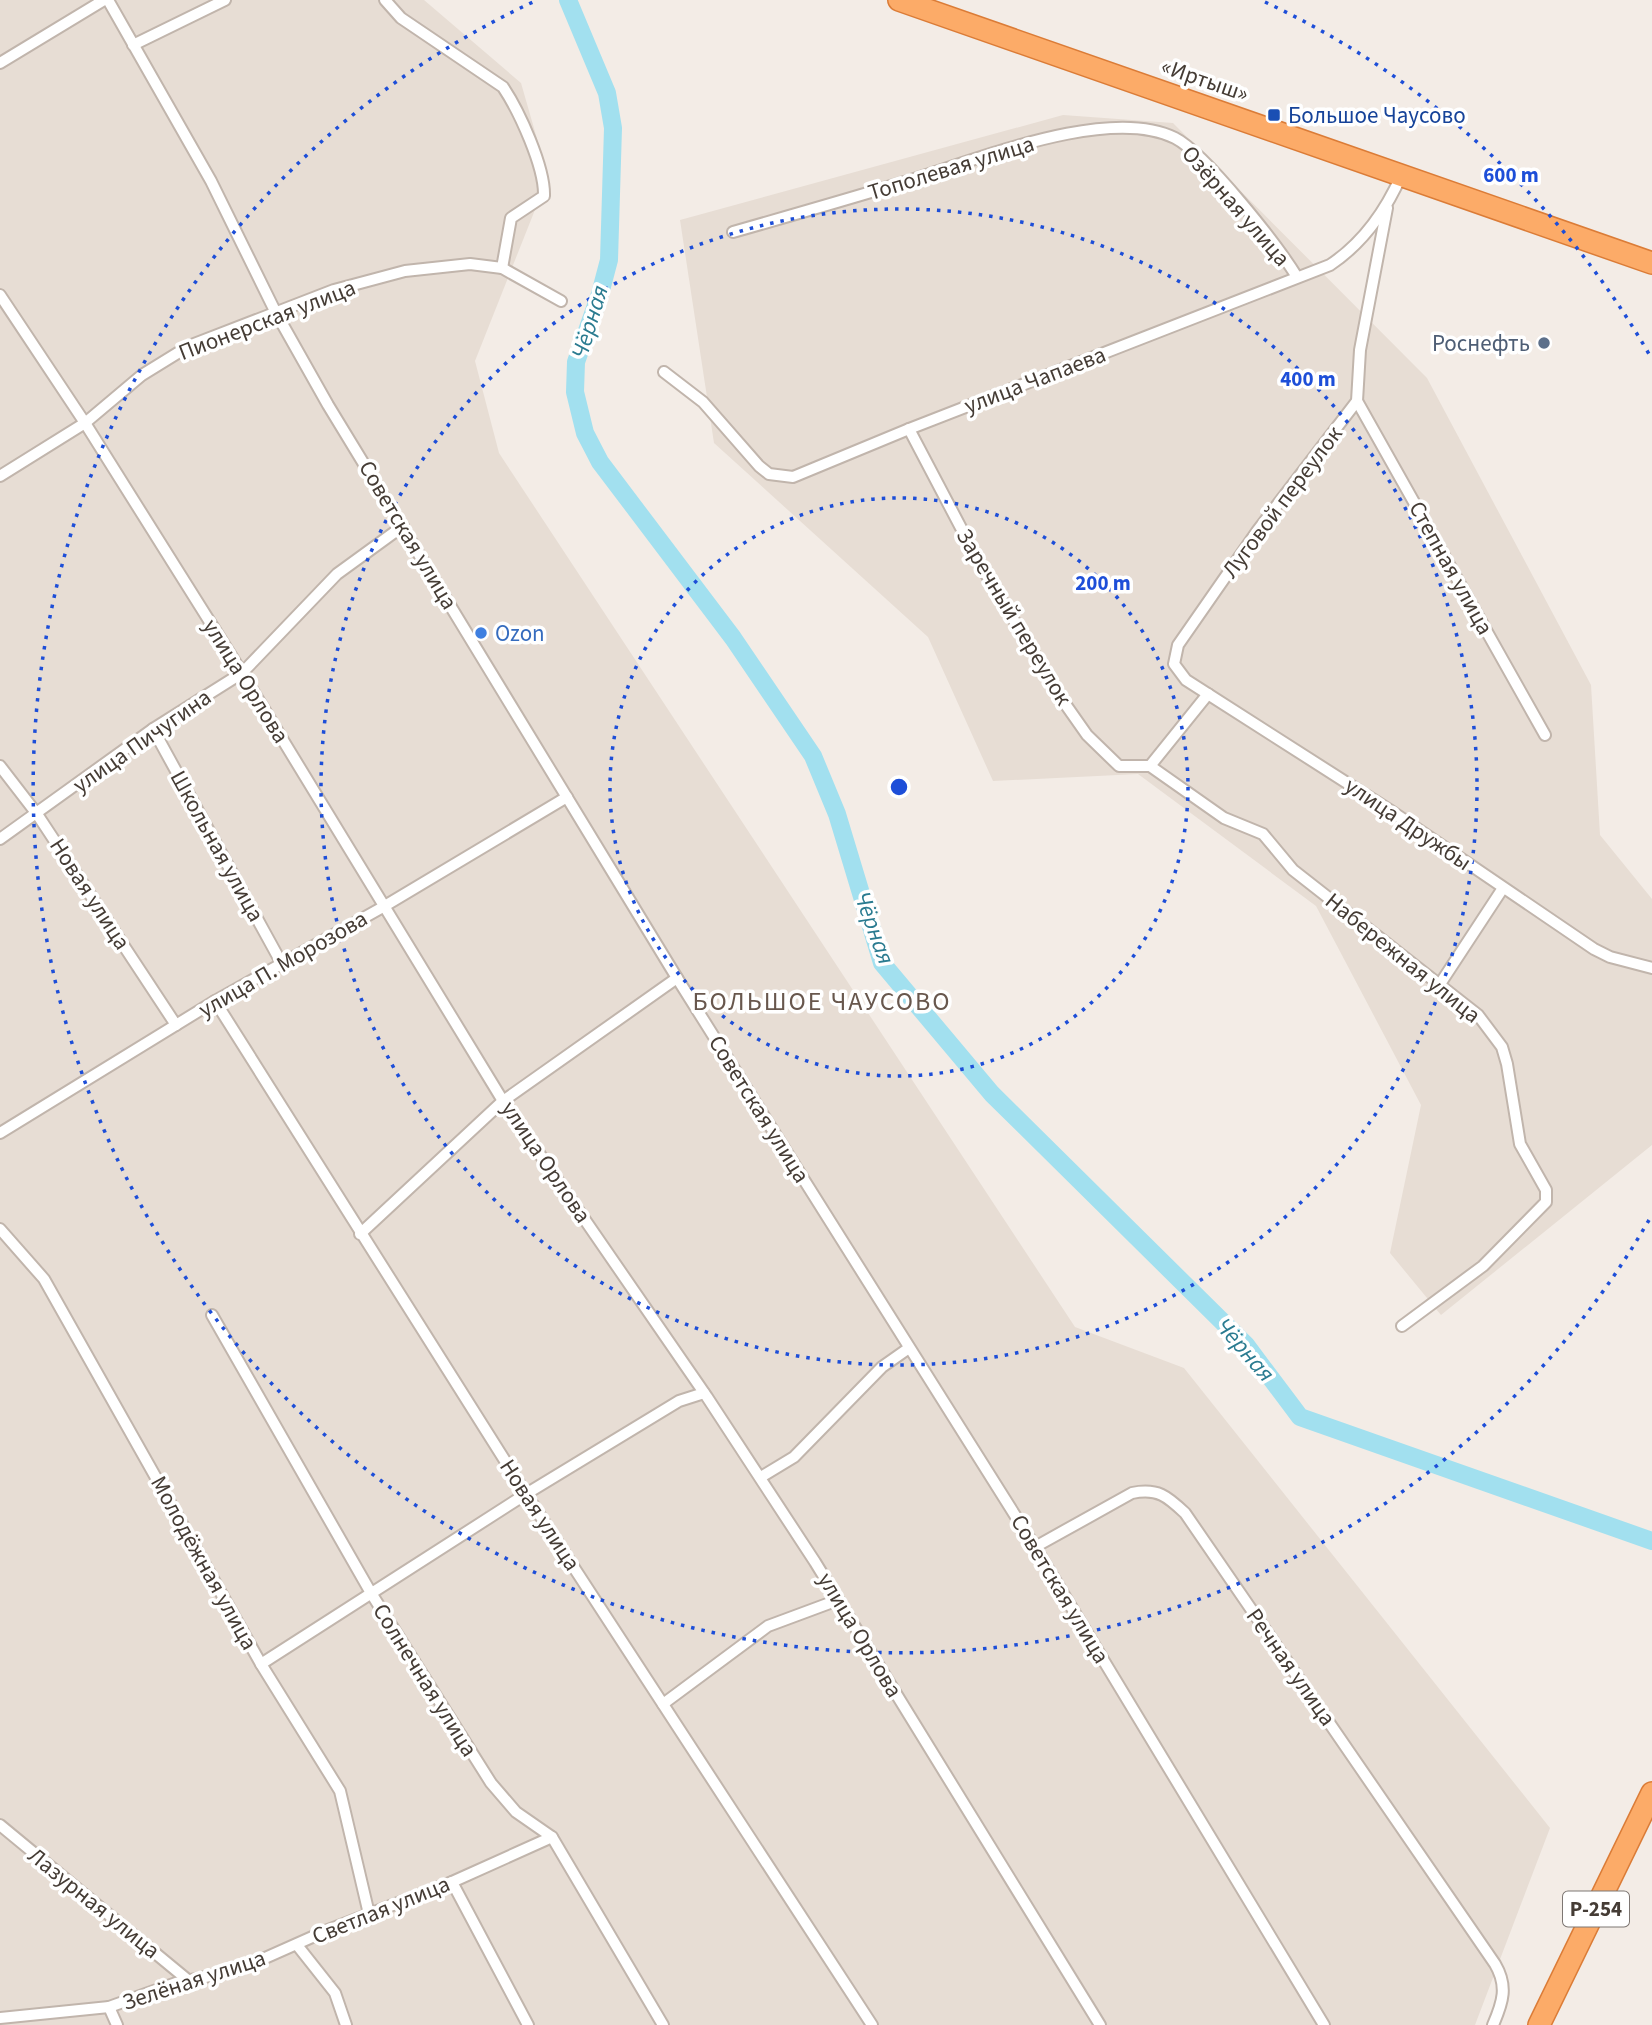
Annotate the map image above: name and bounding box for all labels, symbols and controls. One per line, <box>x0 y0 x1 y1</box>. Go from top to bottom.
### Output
street label: «Иртыш» <box>1157 50 1253 110</box>
place label: Большое Чаусово <box>1288 99 1466 132</box>
marker: Большое Чаусово <box>1266 107 1282 123</box>
street label: Тополевая улица <box>864 127 1038 209</box>
street label: Озёрная улица <box>1174 138 1298 274</box>
text: 600 m <box>1483 160 1539 190</box>
street label: Пионерская улица <box>174 271 360 369</box>
water label: Чёрная <box>562 281 618 363</box>
place label: Роснефть <box>1432 327 1530 360</box>
marker: Роснефть <box>1536 335 1552 351</box>
street label: улица Чапаева <box>959 338 1111 422</box>
text: 400 m <box>1280 364 1336 394</box>
street label: Луговой переулок <box>1214 419 1351 585</box>
street label: Советская улица <box>350 454 466 616</box>
street label: Степная улица <box>1401 495 1501 641</box>
street label: Заречный переулок <box>948 522 1080 712</box>
text: 200 m <box>1075 568 1131 598</box>
street label: улица Орлова <box>195 613 297 749</box>
place label: Ozon <box>495 617 545 650</box>
marker: Ozon <box>473 625 489 641</box>
street label: улица Пичугина <box>66 681 218 801</box>
street label: Школьная улица <box>162 764 272 928</box>
street label: улица Дружбы <box>1338 769 1478 879</box>
centre of rings <box>887 775 911 799</box>
street label: Новая улица <box>41 832 139 956</box>
street label: Набережная улица <box>1318 885 1488 1031</box>
water label: Чёрная <box>845 887 903 969</box>
street label: улица П. Морозова <box>192 902 374 1026</box>
district label: БОЛЬШОЕ ЧАУСОВО <box>692 983 952 1020</box>
street label: Советская улица <box>700 1029 818 1189</box>
street label: улица Орлова <box>493 1094 599 1230</box>
water label: Чёрная <box>1207 1310 1283 1390</box>
street label: Новая улица <box>491 1453 589 1577</box>
street label: Молодёжная улица <box>142 1470 266 1656</box>
street label: Советская улица <box>1002 1508 1118 1670</box>
street label: улица Орлова <box>810 1566 910 1704</box>
street label: Солнечная улица <box>365 1597 485 1763</box>
street label: Речная улица <box>1238 1601 1344 1733</box>
street label: Лазурная улица <box>21 1839 167 1967</box>
street label: Светлая улица <box>307 1867 455 1953</box>
road number: Р-254 <box>1563 1892 1629 1926</box>
street label: Зелёная улица <box>118 1941 270 2019</box>

